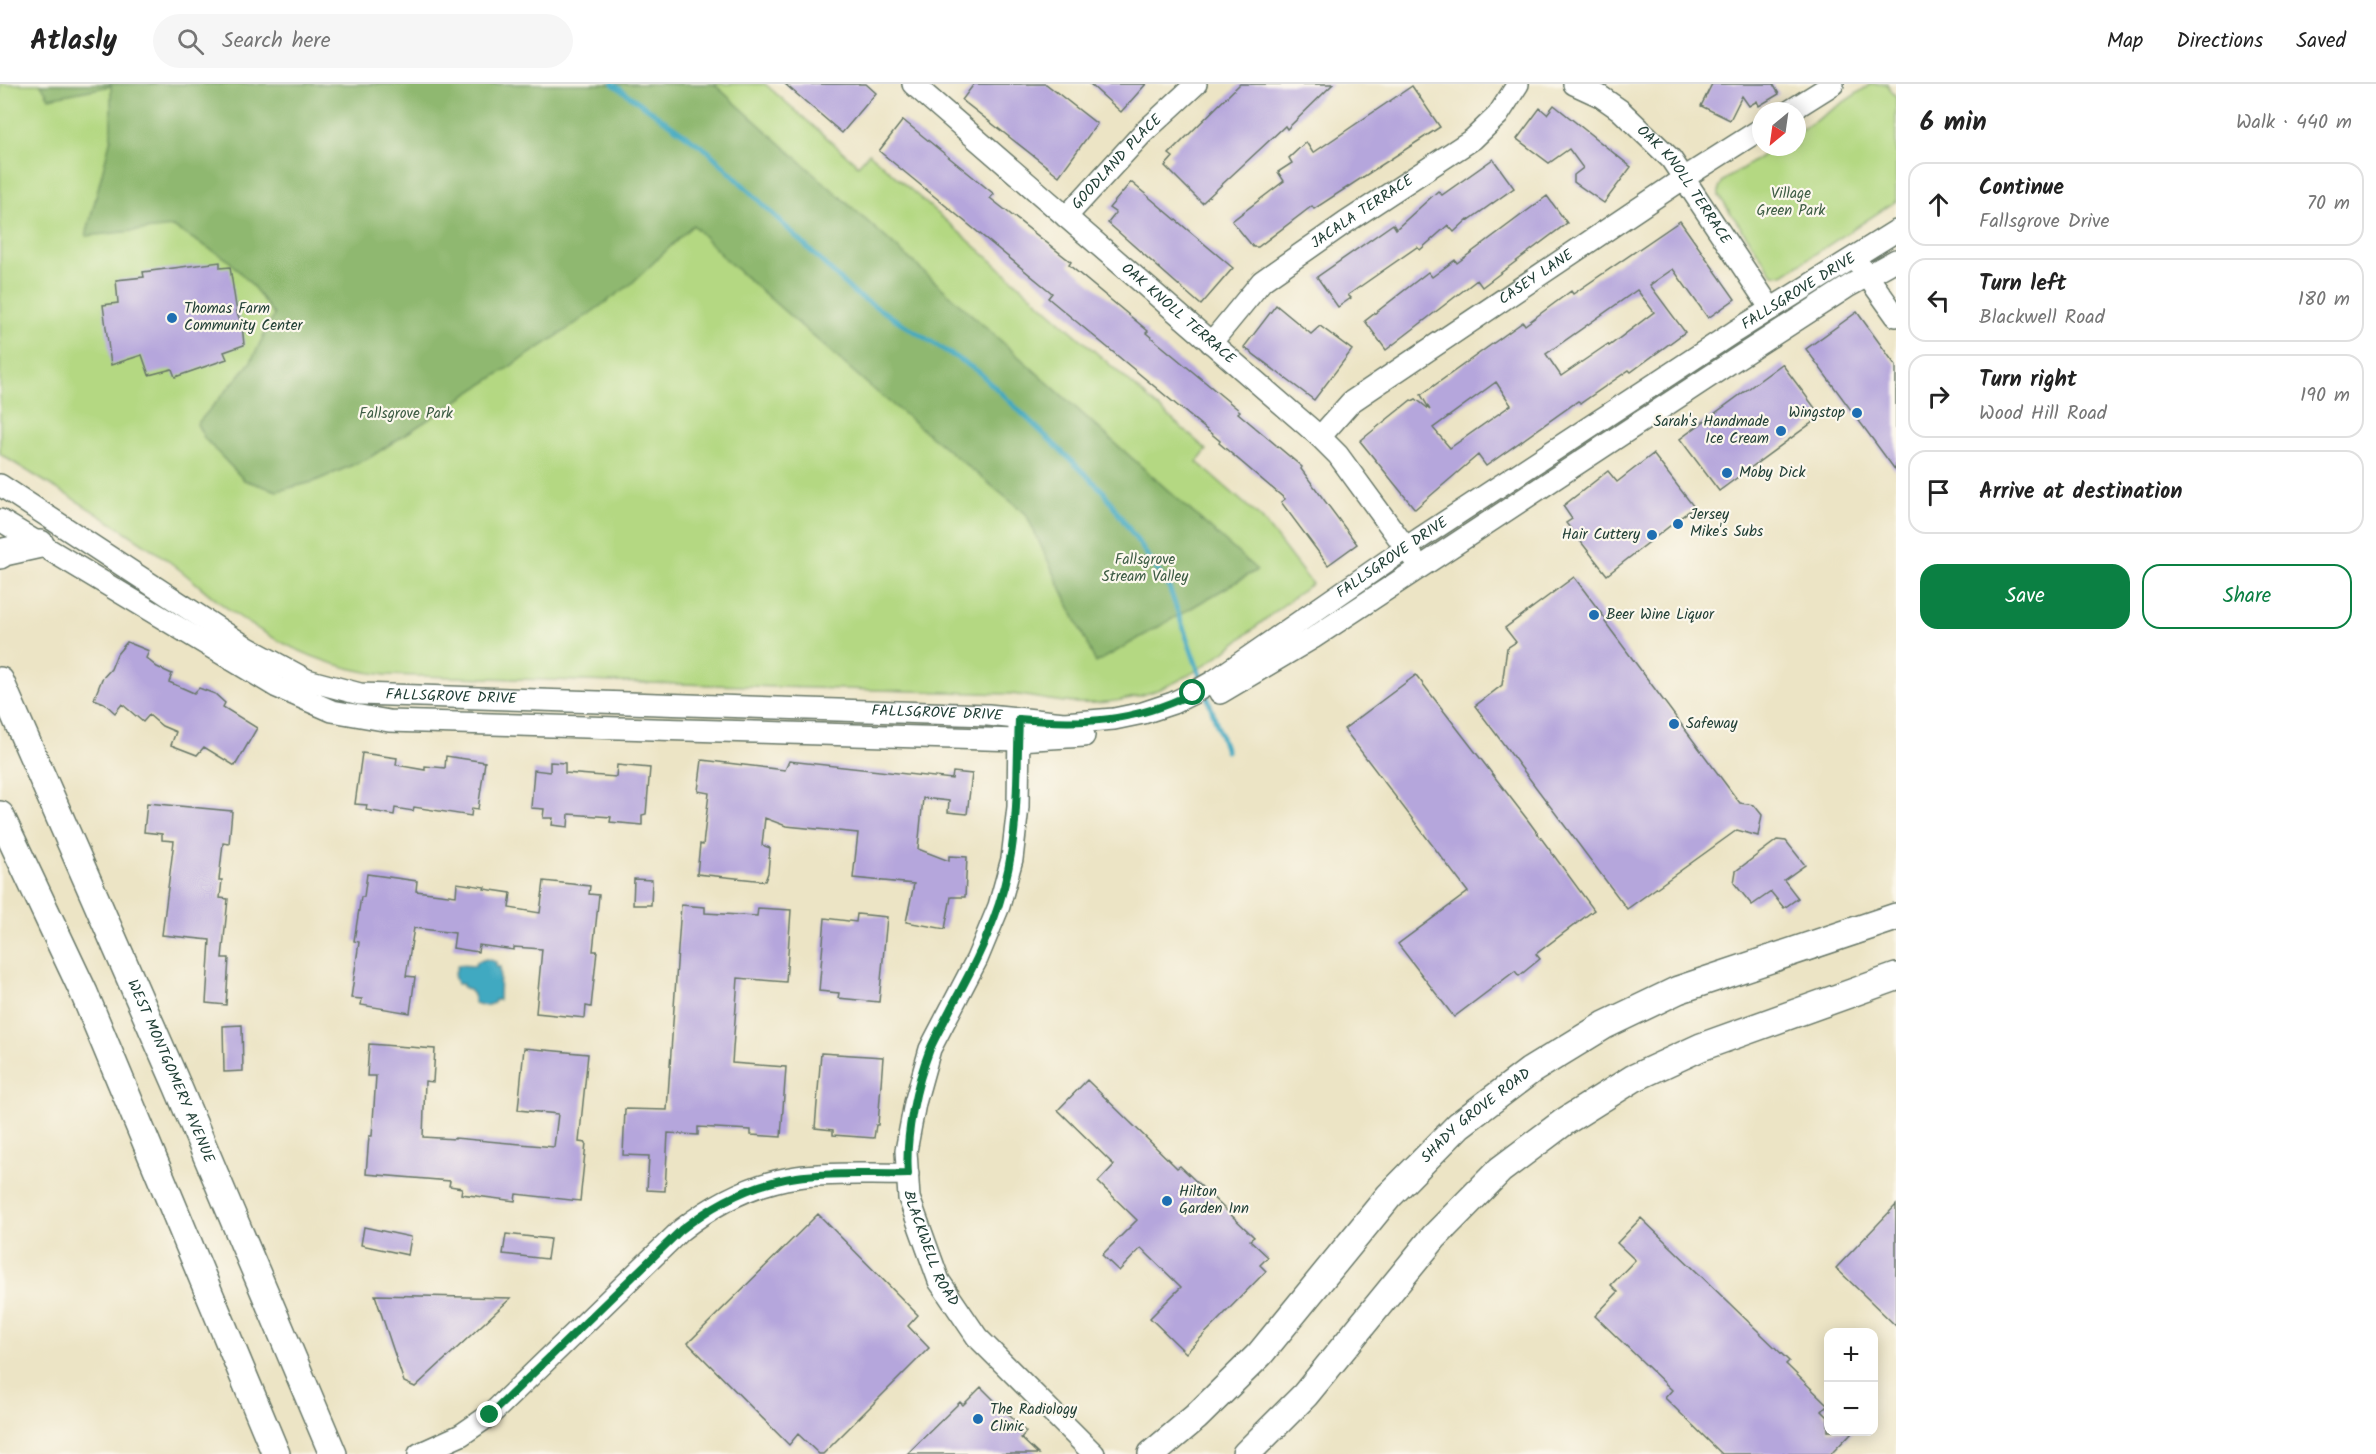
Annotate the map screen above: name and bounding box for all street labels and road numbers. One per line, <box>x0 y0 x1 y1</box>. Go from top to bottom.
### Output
street label: GOODLAND PLACE <box>1066 108 1169 215</box>
street label: OAK KNOLL TERRACE <box>1631 120 1738 251</box>
street label: JACALA TERRACE <box>1306 168 1419 255</box>
street label: CASEY LANE <box>1494 243 1580 311</box>
street label: FALLSGROVE DRIVE <box>1737 246 1862 337</box>
street label: OAK KNOLL TERRACE <box>1115 257 1242 371</box>
street label: FALLSGROVE DRIVE <box>1331 510 1454 605</box>
street label: FALLSGROVE DRIVE <box>385 683 518 711</box>
street label: FALLSGROVE DRIVE <box>871 699 1005 729</box>
street label: WEST MONTGOMERY AVENUE <box>120 976 221 1168</box>
street label: SHADY GROVE ROAD <box>1415 1062 1537 1169</box>
street label: BLACKWELL ROAD <box>897 1190 965 1312</box>

